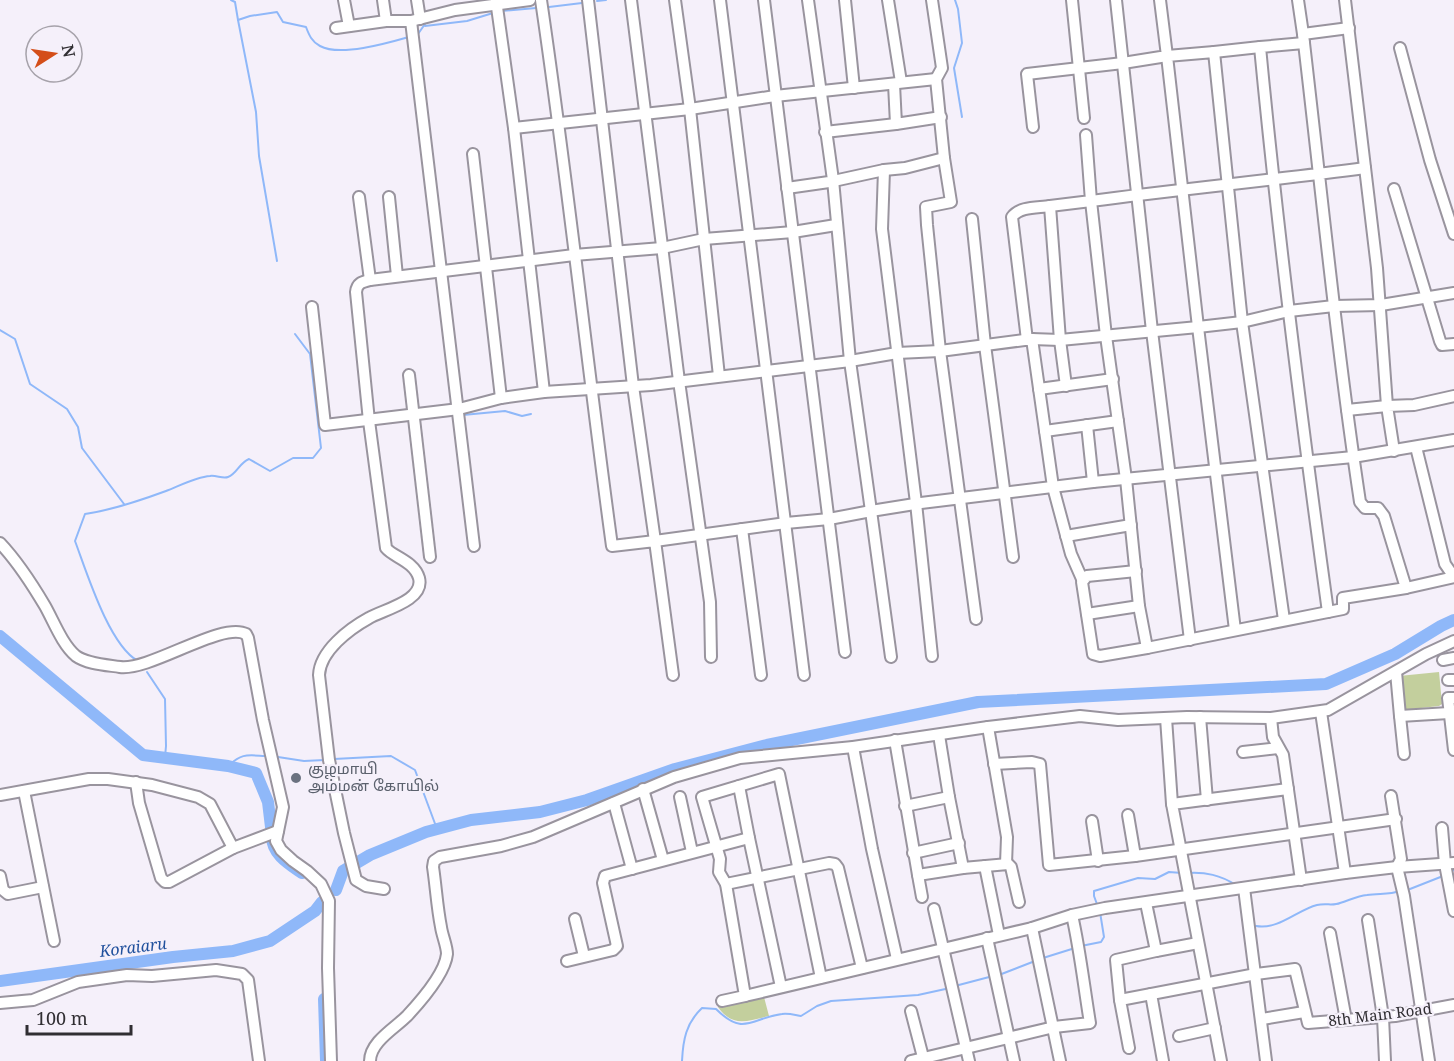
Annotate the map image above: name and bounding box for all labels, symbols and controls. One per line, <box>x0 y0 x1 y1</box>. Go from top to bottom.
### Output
north arrow <box>24 24 84 84</box>
text: N <box>57 42 81 60</box>
place label: குழமாயி அம்மன் கோயில் <box>308 758 439 795</box>
marker: குழமாயி அம்மன் கோயில் <box>289 771 303 785</box>
water label: Koraiaru <box>97 932 168 962</box>
scale bar <box>27 998 130 1036</box>
street label: 8th Main Road <box>1327 998 1433 1030</box>
text: 100 m <box>36 1006 88 1030</box>

